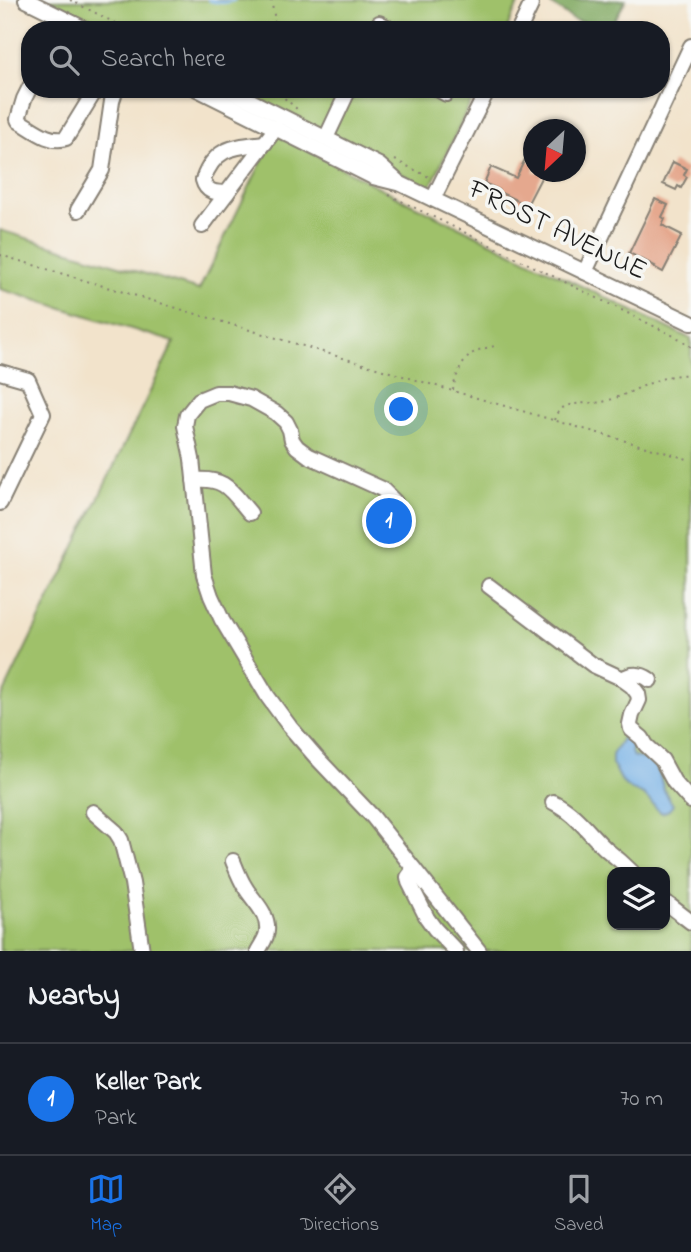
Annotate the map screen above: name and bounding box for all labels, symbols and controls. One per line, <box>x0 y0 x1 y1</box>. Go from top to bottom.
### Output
search box <box>21 21 670 98</box>
icon: search <box>45 41 83 79</box>
text: Search here <box>101 41 226 79</box>
north arrow <box>523 119 586 182</box>
street label: FROST AVENUE <box>460 170 653 292</box>
your location <box>384 392 418 426</box>
pin: 1 <box>366 495 412 547</box>
map controls <box>607 867 670 930</box>
button: layers <box>607 867 670 930</box>
text: Nearby <box>28 975 120 1019</box>
text: Keller Park <box>95 1064 201 1102</box>
text: 1 <box>47 1083 55 1116</box>
text: 70 m <box>620 1083 663 1116</box>
text: Park <box>95 1102 137 1135</box>
tab: Map <box>87 1170 125 1239</box>
tab: Directions <box>300 1170 379 1239</box>
tab: Saved <box>554 1170 604 1239</box>

